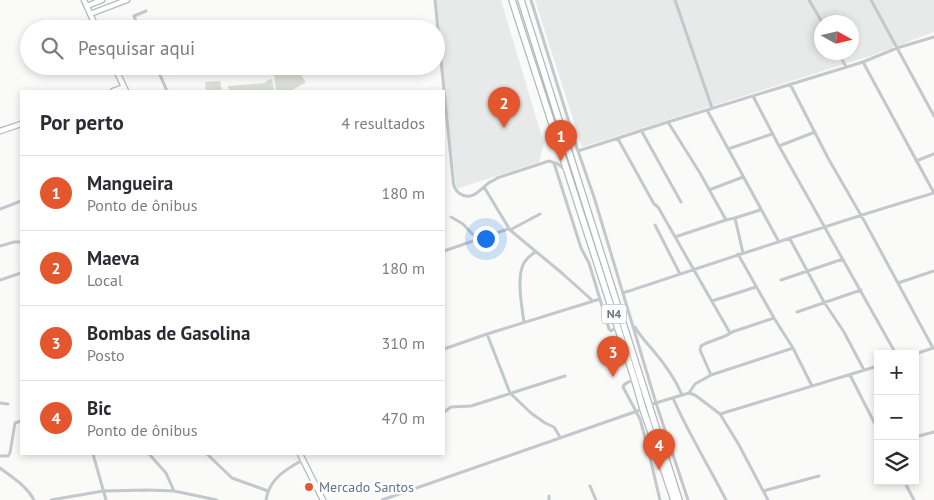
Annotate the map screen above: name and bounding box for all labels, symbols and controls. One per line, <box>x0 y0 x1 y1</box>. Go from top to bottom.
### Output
north arrow <box>814 15 859 60</box>
search box <box>20 20 445 75</box>
icon: search <box>38 34 66 62</box>
text: Pesquisar aqui <box>78 36 195 60</box>
pin: 2 <box>488 87 520 128</box>
text: Por perto <box>40 109 124 136</box>
text: 4 resultados <box>341 113 425 133</box>
pin: 1 <box>545 120 577 161</box>
text: Mangueira <box>87 171 173 195</box>
text: 1 <box>51 183 61 203</box>
text: 180 m <box>382 183 425 203</box>
text: Ponto de ônibus <box>87 195 197 215</box>
your location <box>473 226 499 252</box>
text: Maeva <box>87 246 140 270</box>
text: 2 <box>51 258 61 278</box>
text: 180 m <box>382 258 425 278</box>
text: Local <box>87 270 123 290</box>
road number: N4 <box>602 304 626 324</box>
text: Bombas de Gasolina <box>87 321 250 345</box>
text: 3 <box>51 333 61 353</box>
text: 310 m <box>382 333 425 353</box>
pin: 3 <box>597 336 629 377</box>
text: Posto <box>87 345 125 365</box>
map controls <box>874 350 919 485</box>
button: + <box>874 350 919 395</box>
button: − <box>874 395 919 440</box>
text: Bic <box>87 396 112 420</box>
text: 4 <box>51 408 61 428</box>
text: 470 m <box>382 408 425 428</box>
text: Ponto de ônibus <box>87 420 197 440</box>
pin: 4 <box>643 429 675 470</box>
button: layers <box>874 440 919 485</box>
place label: Mercado Santos <box>319 478 414 496</box>
marker: Mercado Santos <box>303 481 315 493</box>

